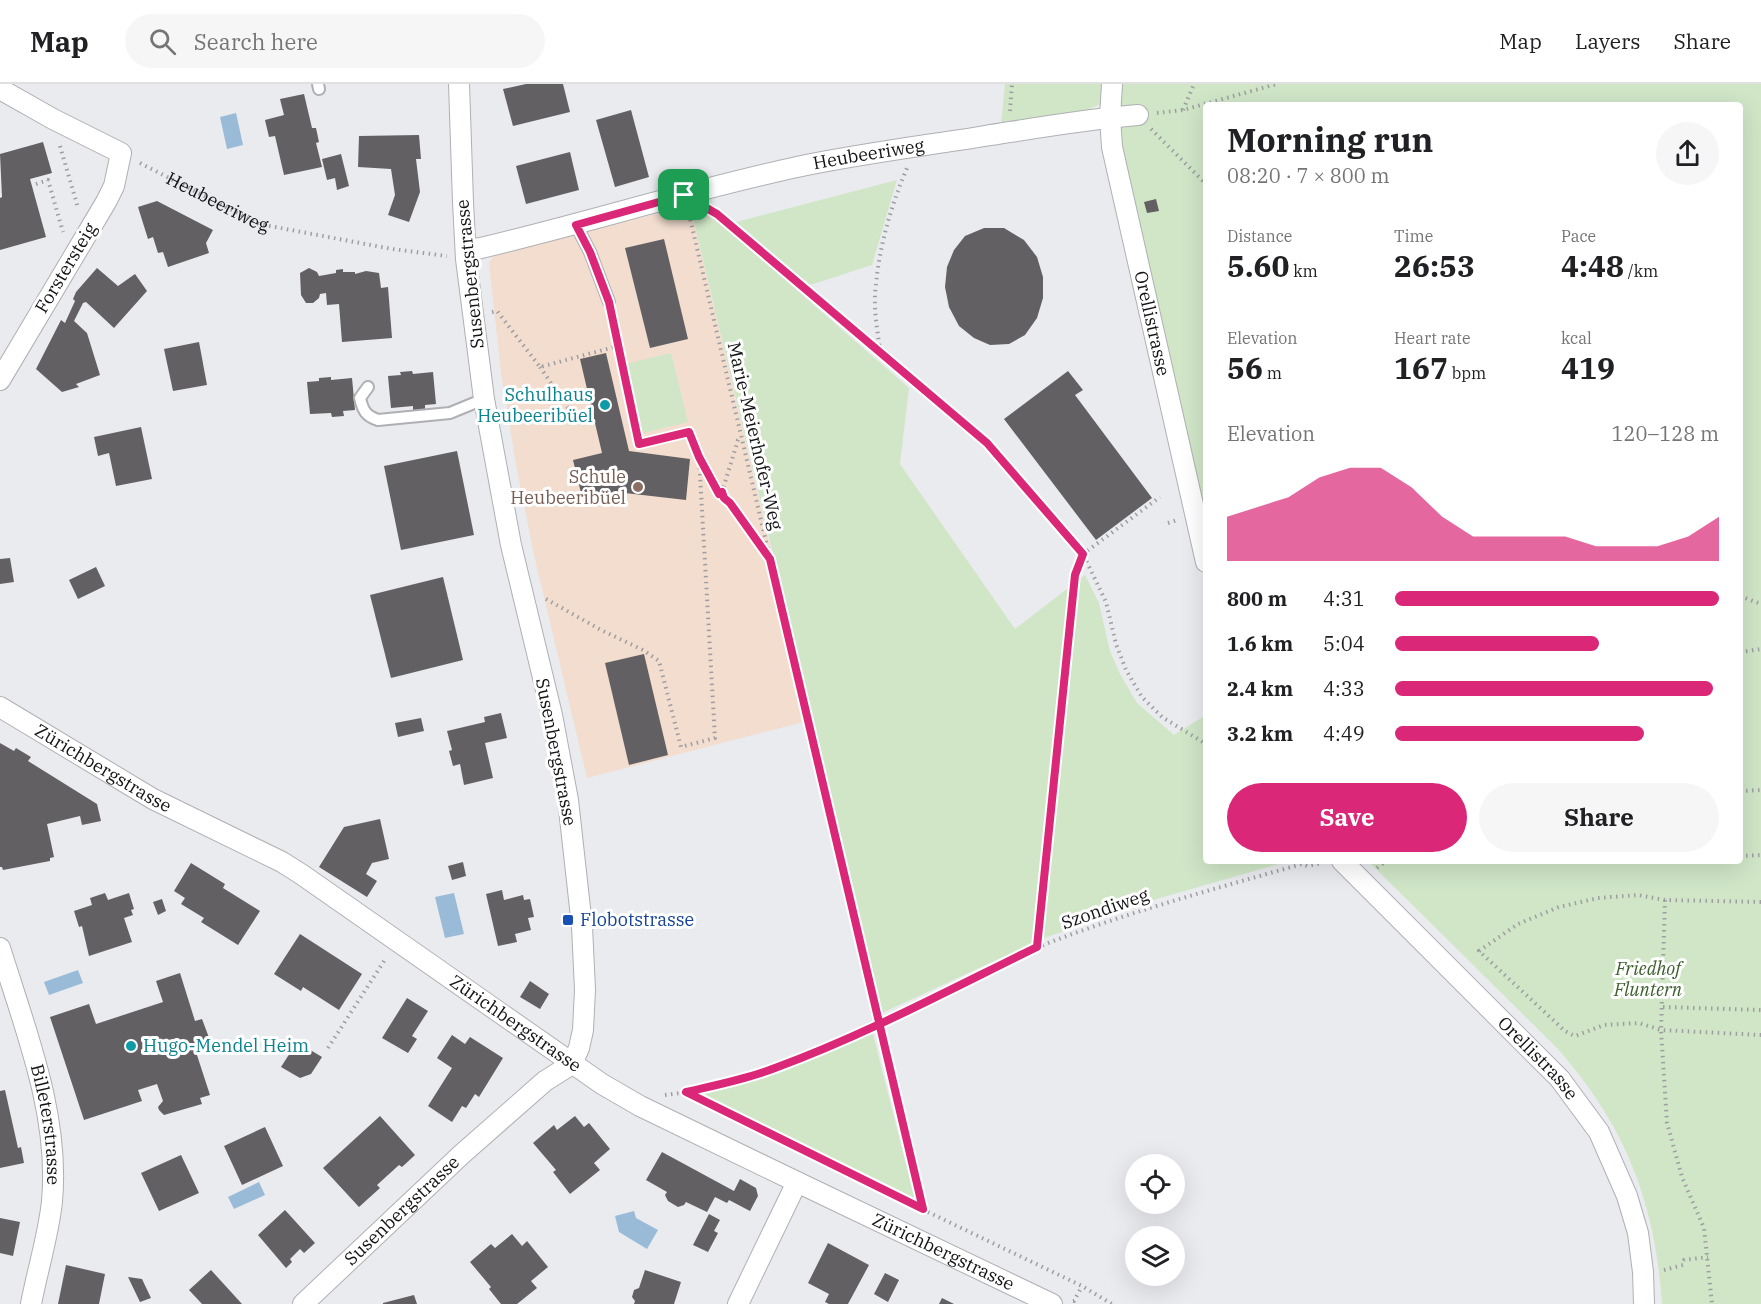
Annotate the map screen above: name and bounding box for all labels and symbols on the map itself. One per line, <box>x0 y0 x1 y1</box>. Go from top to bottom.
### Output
street label: Heubeeriweg <box>811 133 926 175</box>
street label: Heubeeriweg <box>162 166 271 237</box>
pin <box>658 169 709 220</box>
street label: Susenbergstrasse <box>450 198 489 350</box>
street label: Forstersteig <box>30 218 102 317</box>
street label: Orellistrasse <box>1129 269 1175 378</box>
street label: Marie-Meierhofer-Weg <box>723 340 788 532</box>
place label: Schulhaus Heubeeribüel <box>477 383 593 427</box>
marker: Schulhaus Heubeeribüel <box>598 398 612 412</box>
place label: Schule Heubeeribüel <box>510 465 626 509</box>
marker: Schule Heubeeribüel <box>631 480 645 494</box>
street label: Susenbergstrasse <box>531 676 582 828</box>
street label: Zürichbergstrasse <box>31 719 175 817</box>
street label: Szondiweg <box>1058 883 1152 934</box>
place label: Flobotstrasse <box>580 908 694 931</box>
marker: Flobotstrasse <box>561 913 575 927</box>
park label: Friedhof Fluntern <box>1613 957 1684 1001</box>
street label: Zürichbergstrasse <box>446 969 586 1077</box>
street label: Orellistrasse <box>1493 1011 1583 1104</box>
place label: Hugo-Mendel Heim <box>143 1034 309 1057</box>
marker: Hugo-Mendel Heim <box>124 1039 138 1053</box>
street label: Billeterstrasse <box>26 1061 65 1185</box>
street label: Susenbergstrasse <box>339 1150 464 1270</box>
street label: Zürichbergstrasse <box>869 1208 1018 1295</box>

